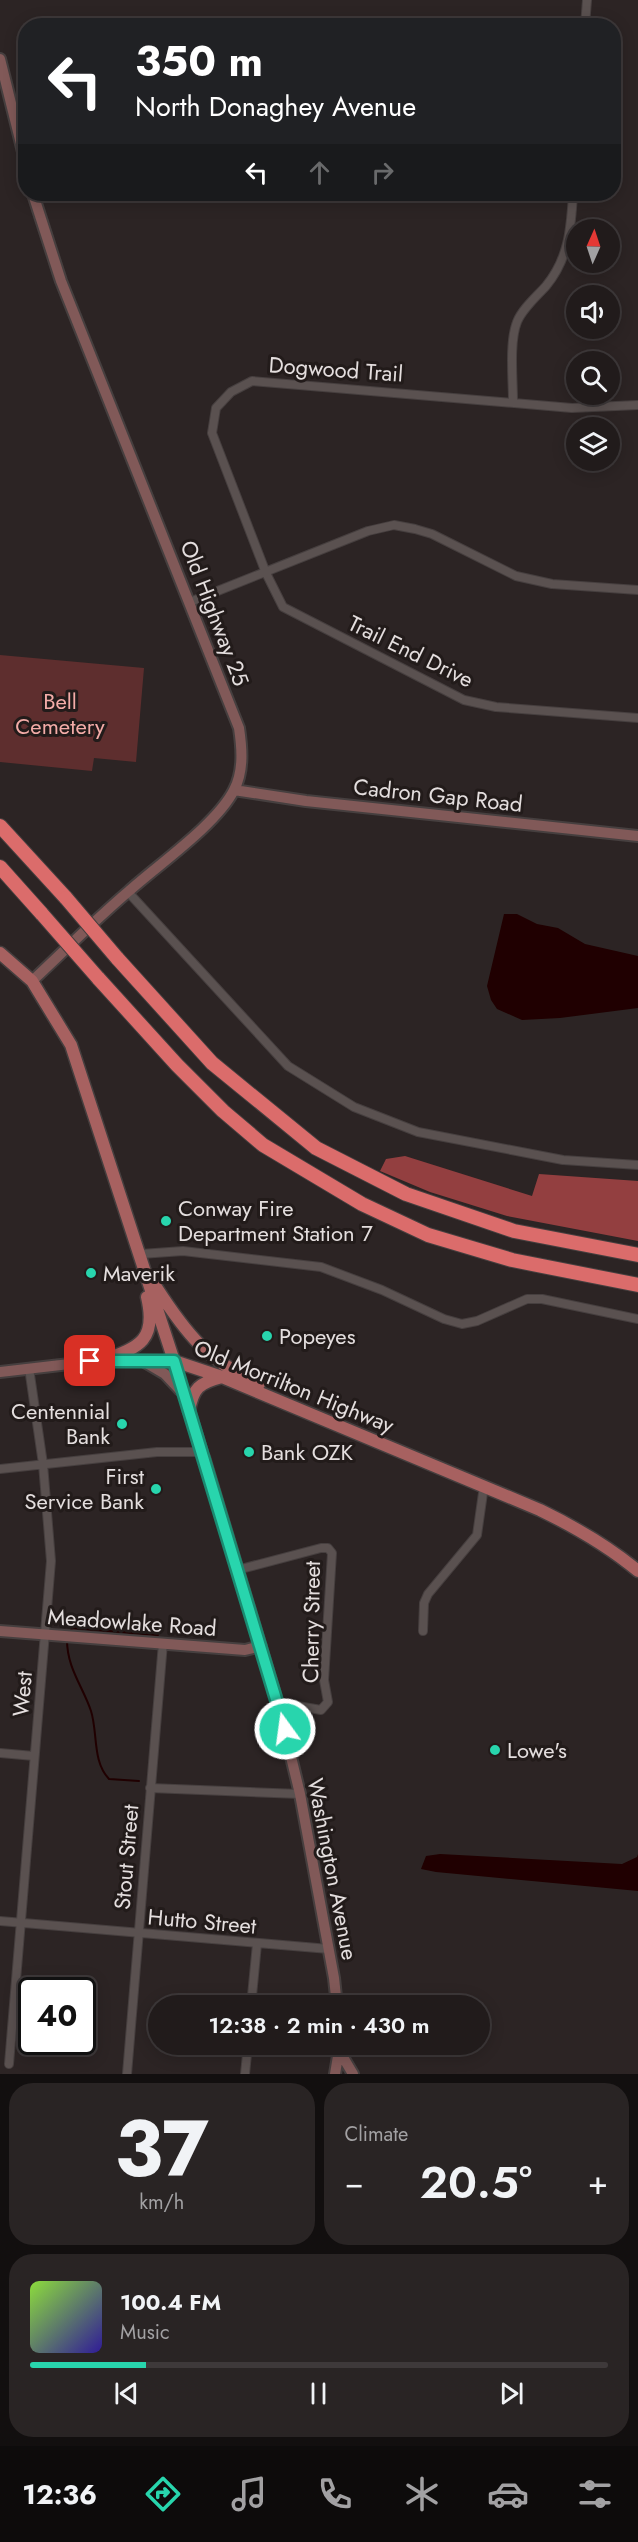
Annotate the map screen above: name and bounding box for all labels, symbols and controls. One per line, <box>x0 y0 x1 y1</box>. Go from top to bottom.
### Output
text: 350 m <box>135 31 263 92</box>
icon: left <box>36 42 114 120</box>
text: North Donaghey Avenue <box>135 87 416 126</box>
icon: left <box>240 156 273 189</box>
icon: ahead <box>303 156 336 189</box>
icon: right <box>366 156 399 189</box>
north arrow <box>566 219 620 273</box>
map controls <box>566 219 620 471</box>
button: sound <box>566 285 620 339</box>
street label: Dogwood Trail <box>268 348 404 390</box>
button: search <box>566 351 620 405</box>
button: layers <box>566 417 620 471</box>
street label: Old Highway 25 <box>173 536 257 690</box>
street label: Trail End Drive <box>343 607 479 695</box>
park label: Bell Cemetery <box>15 685 105 742</box>
street label: Cadron Gap Road <box>352 770 524 820</box>
place label: Conway Fire Department Station 7 <box>178 1192 373 1249</box>
marker: Conway Fire Department Station 7 <box>159 1214 173 1228</box>
place label: Maverik <box>103 1257 175 1289</box>
marker: Maverik <box>84 1266 98 1280</box>
place label: Popeyes <box>279 1320 356 1352</box>
marker: Popeyes <box>260 1329 274 1343</box>
street label: Old Morrilton Highway <box>189 1331 399 1441</box>
pin <box>64 1335 115 1386</box>
icon: arrive <box>73 1344 106 1377</box>
place label: Centennial Bank <box>11 1395 110 1452</box>
marker: Centennial Bank <box>115 1417 129 1431</box>
place label: Bank OZK <box>261 1436 353 1468</box>
marker: Bank OZK <box>242 1445 256 1459</box>
place label: First Service Bank <box>24 1460 145 1517</box>
marker: First Service Bank <box>149 1482 163 1496</box>
street label: Cherry Street <box>294 1560 328 1684</box>
street label: Meadowlake Road <box>46 1600 218 1644</box>
street label: West <box>4 1669 40 1718</box>
position arrow <box>253 1697 317 1761</box>
place label: Lowe's <box>507 1734 567 1766</box>
marker: Lowe's <box>488 1743 502 1757</box>
street label: Washington Avenue <box>300 1775 366 1963</box>
street label: Stout Street <box>105 1802 147 1911</box>
street label: Hutto Street <box>146 1900 258 1942</box>
speed limit sign: 40 <box>18 1977 96 2055</box>
text: 12:38 · 2 min · 430 m <box>209 2009 429 2041</box>
text: 37 <box>115 2093 209 2205</box>
text: Climate <box>345 2120 408 2149</box>
text: 20.5° <box>420 2150 532 2215</box>
text: − <box>345 2159 364 2206</box>
text: + <box>588 2159 608 2206</box>
text: km/h <box>139 2188 184 2217</box>
text: 100.4 FM <box>120 2286 221 2318</box>
text: Music <box>120 2318 170 2347</box>
icon: previous <box>110 2377 143 2410</box>
icon: pause <box>302 2377 335 2410</box>
icon: next <box>495 2377 528 2410</box>
icon: directions <box>142 2473 184 2515</box>
icon: music <box>228 2473 270 2515</box>
icon: phone <box>314 2473 356 2515</box>
icon: climate <box>401 2473 443 2515</box>
icon: car <box>487 2473 529 2515</box>
icon: filters <box>574 2473 616 2515</box>
text: 12:36 <box>22 2475 97 2514</box>

